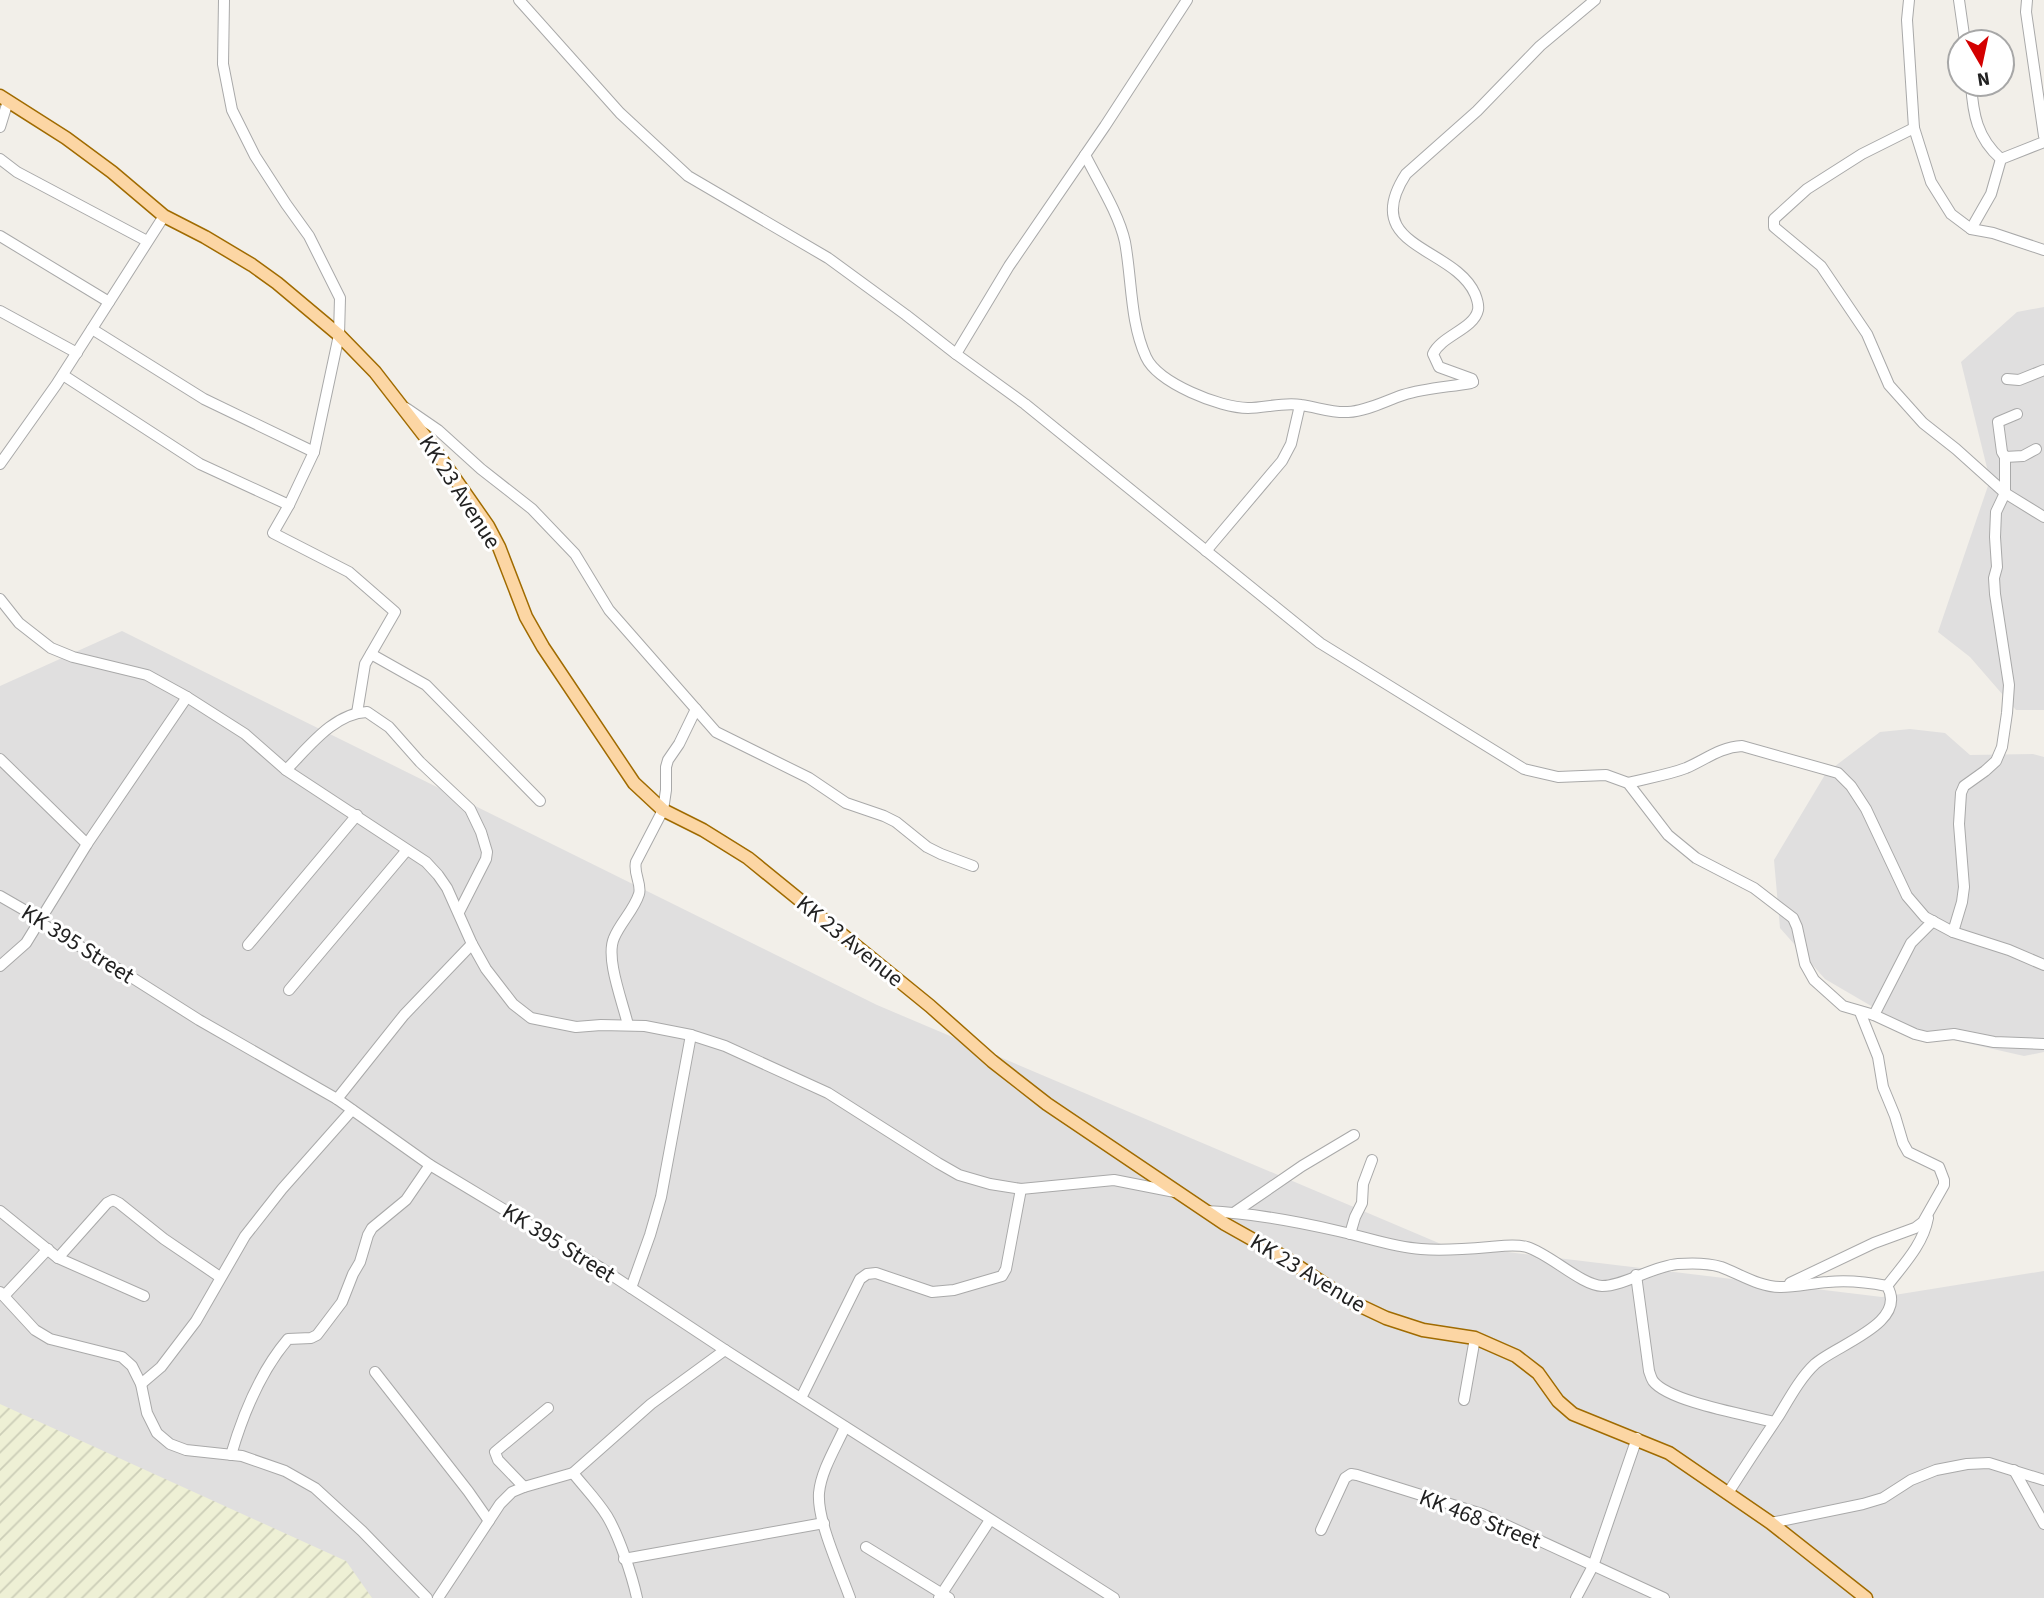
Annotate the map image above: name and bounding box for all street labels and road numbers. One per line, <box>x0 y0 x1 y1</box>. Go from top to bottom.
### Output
street label: KK 23 Avenue <box>411 429 509 555</box>
street label: KK 23 Avenue <box>789 887 911 995</box>
street label: KK 395 Street <box>15 896 141 992</box>
street label: KK 395 Street <box>496 1195 622 1291</box>
street label: KK 23 Avenue <box>1244 1225 1372 1321</box>
street label: KK 468 Street <box>1414 1481 1546 1557</box>

